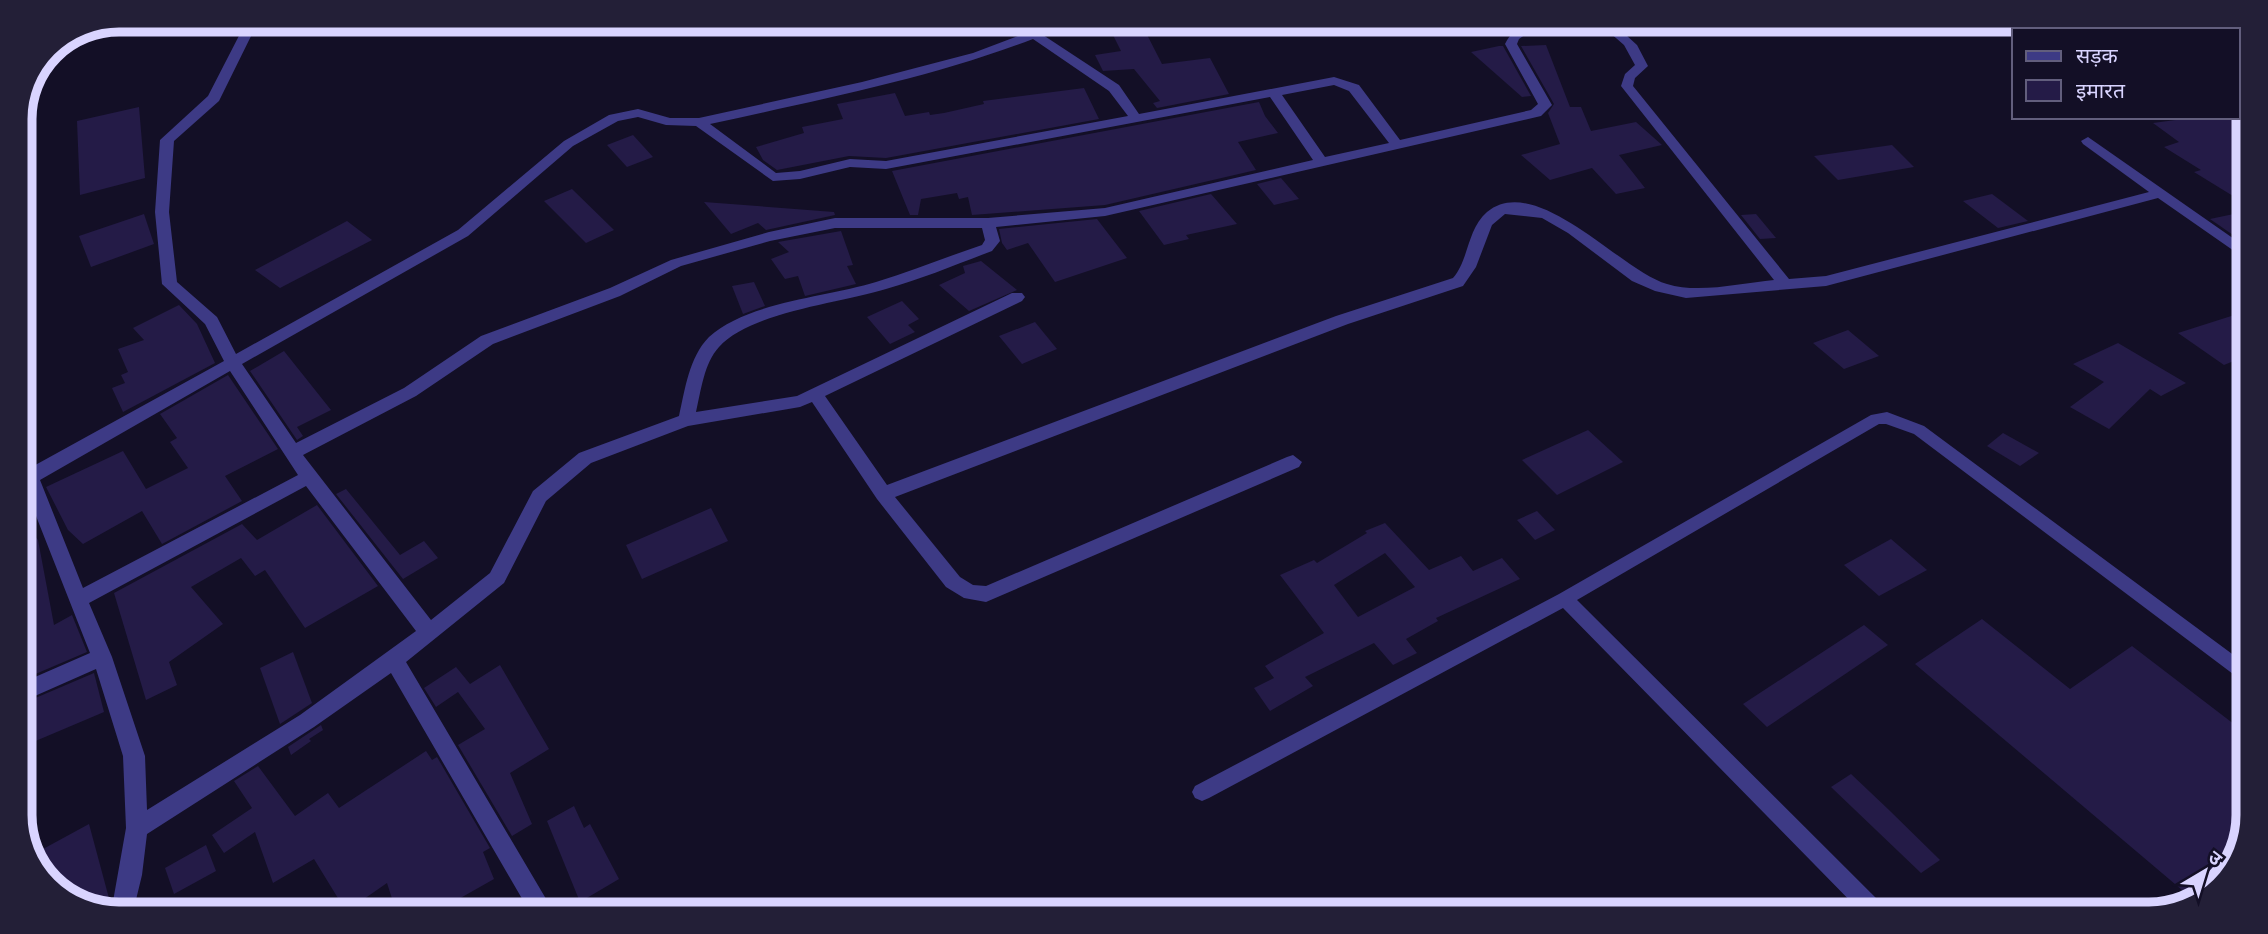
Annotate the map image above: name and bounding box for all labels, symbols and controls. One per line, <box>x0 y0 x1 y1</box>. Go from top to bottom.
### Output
legend <box>2012 28 2240 119</box>
text: सड़क <box>2076 42 2118 68</box>
text: इमारत <box>2076 77 2126 103</box>
north arrow <box>2170 836 2240 906</box>
text: उ <box>2204 845 2228 871</box>

